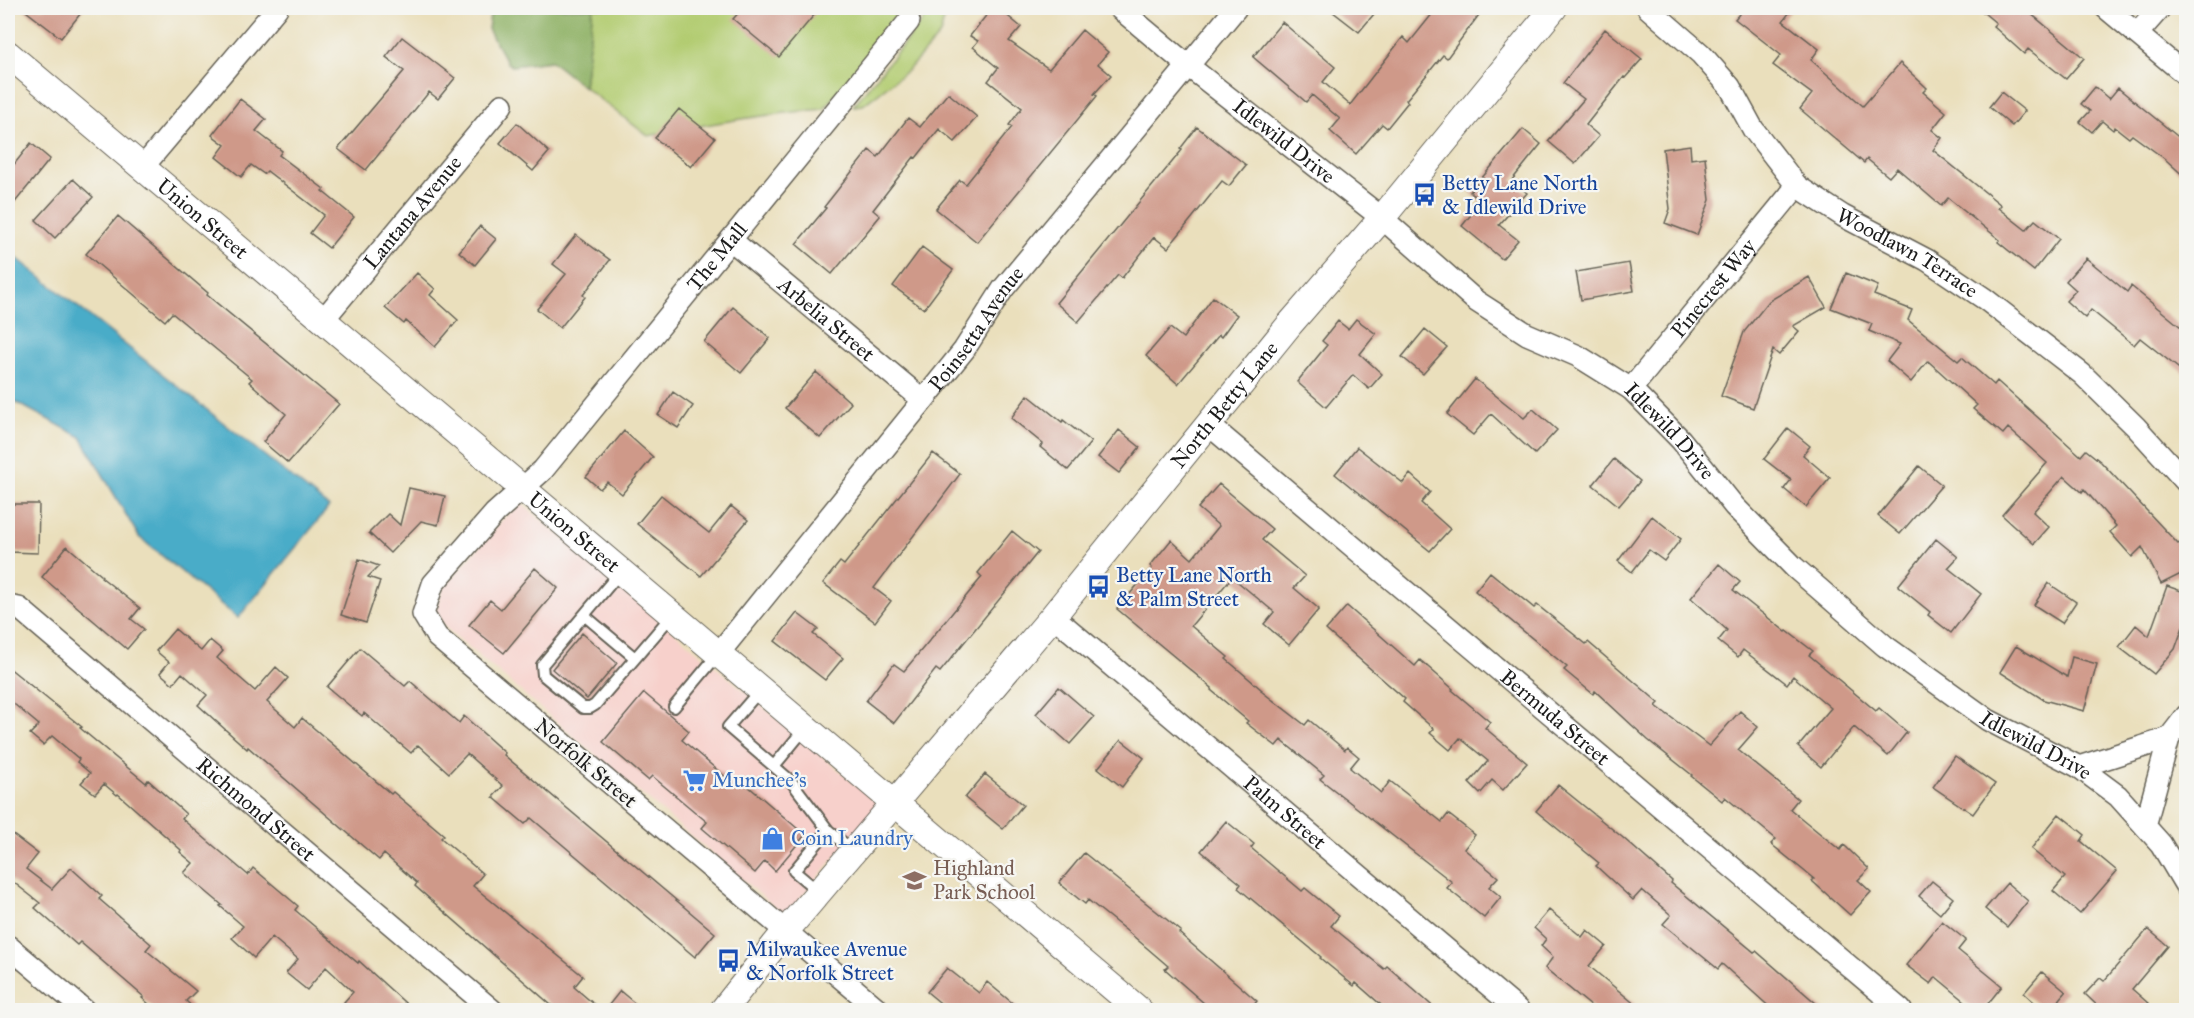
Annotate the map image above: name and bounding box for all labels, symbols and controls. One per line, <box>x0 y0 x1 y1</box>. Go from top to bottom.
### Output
street label: Idlewild Drive <box>1228 93 1340 189</box>
street label: Lantana Avenue <box>358 150 467 274</box>
place label: Betty Lane North & Idlewild Drive <box>1442 170 1598 220</box>
street label: Union Street <box>151 173 254 265</box>
bus stop icon: Betty Lane North & Idlewild Drive <box>1411 182 1437 208</box>
street label: Woodlawn Terrace <box>1832 202 1983 304</box>
street label: The Mall <box>681 217 753 296</box>
street label: Pinecrest Way <box>1665 233 1762 343</box>
street label: Poinsetta Avenue <box>923 261 1029 396</box>
street label: Arbelia Street <box>772 271 880 368</box>
street label: North Betty Lane <box>1165 336 1284 474</box>
street label: Idlewild Drive <box>1619 377 1721 485</box>
street label: Union Street <box>523 486 626 579</box>
place label: Betty Lane North & Palm Street <box>1116 562 1272 612</box>
bus stop icon: Betty Lane North & Palm Street <box>1085 574 1111 600</box>
street label: Bermuda Street <box>1495 664 1615 771</box>
street label: Idlewild Drive <box>1975 705 2097 785</box>
street label: Norfolk Street <box>530 713 643 814</box>
street label: Richmond Street <box>191 751 321 867</box>
supermarket icon: Munchee's <box>681 767 707 793</box>
place label: Munchee's <box>712 767 807 793</box>
street label: Palm Street <box>1238 770 1332 855</box>
shop icon: Coin Laundry <box>760 825 786 851</box>
place label: Coin Laundry <box>791 825 914 851</box>
place label: Highland Park School <box>933 855 1035 905</box>
school or university icon: Highland Park School <box>902 867 928 893</box>
place label: Milwaukee Avenue & Norfolk Street <box>746 936 908 986</box>
bus stop icon: Milwaukee Avenue & Norfolk Street <box>715 948 741 974</box>

